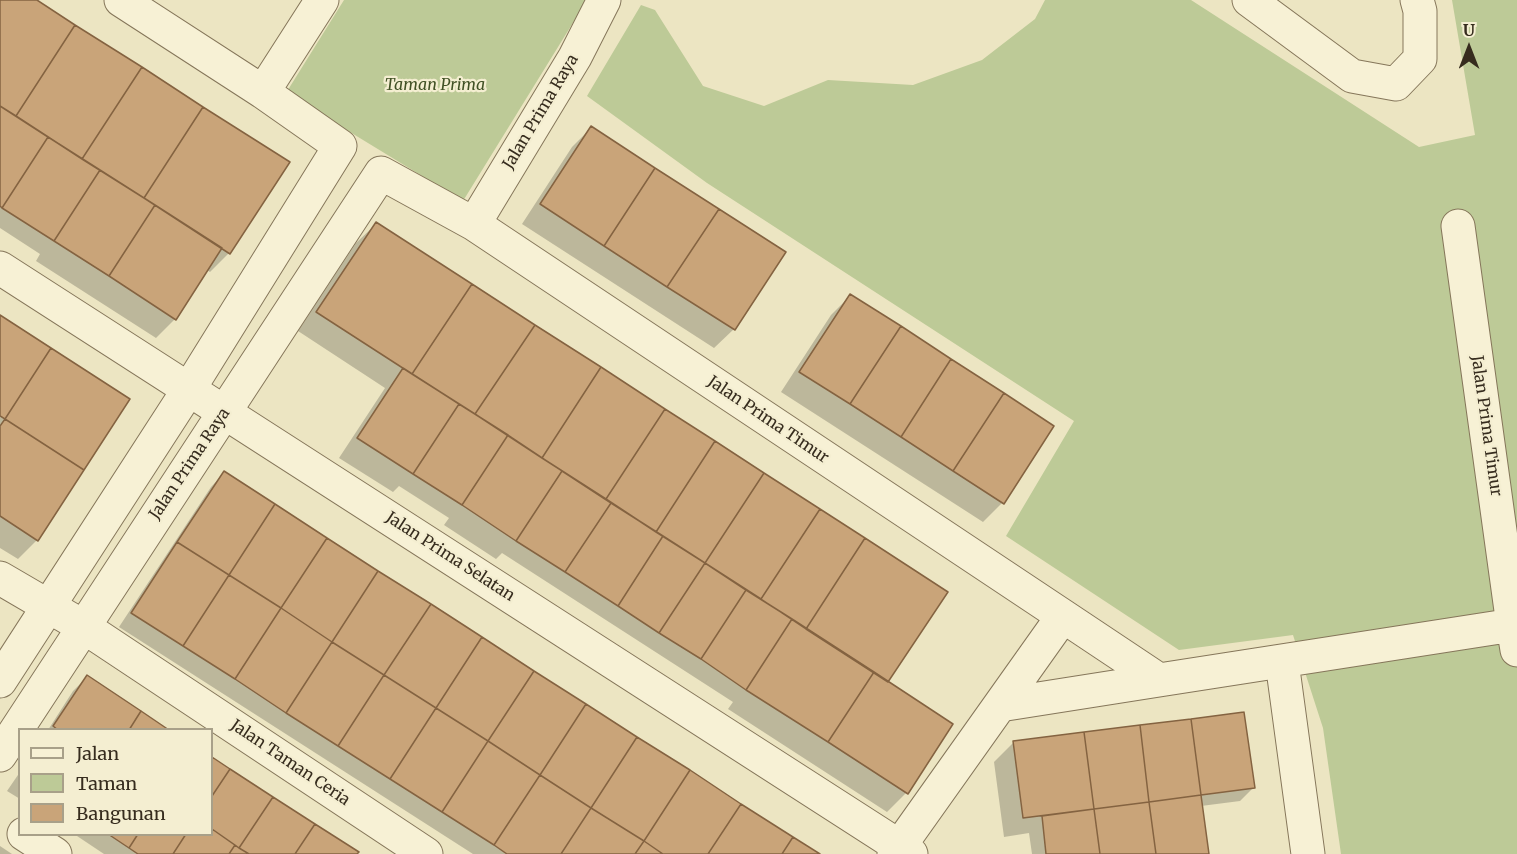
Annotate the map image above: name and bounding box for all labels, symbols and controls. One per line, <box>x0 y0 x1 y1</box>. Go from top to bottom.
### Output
north arrow <box>1439 18 1499 78</box>
text: U <box>1463 20 1475 40</box>
street label: Jalan Prima Raya <box>499 51 583 173</box>
park label: Taman Prima <box>385 75 485 95</box>
street label: Jalan Prima Timur <box>1467 354 1505 498</box>
street label: Jalan Prima Timur <box>704 372 832 468</box>
street label: Jalan Prima Raya <box>146 405 234 523</box>
street label: Jalan Prima Selatan <box>382 508 518 606</box>
street label: Jalan Taman Ceria <box>227 716 353 810</box>
legend <box>18 728 213 836</box>
text: Jalan <box>76 742 119 765</box>
text: Taman <box>76 772 137 795</box>
text: Bangunan <box>76 802 166 825</box>

